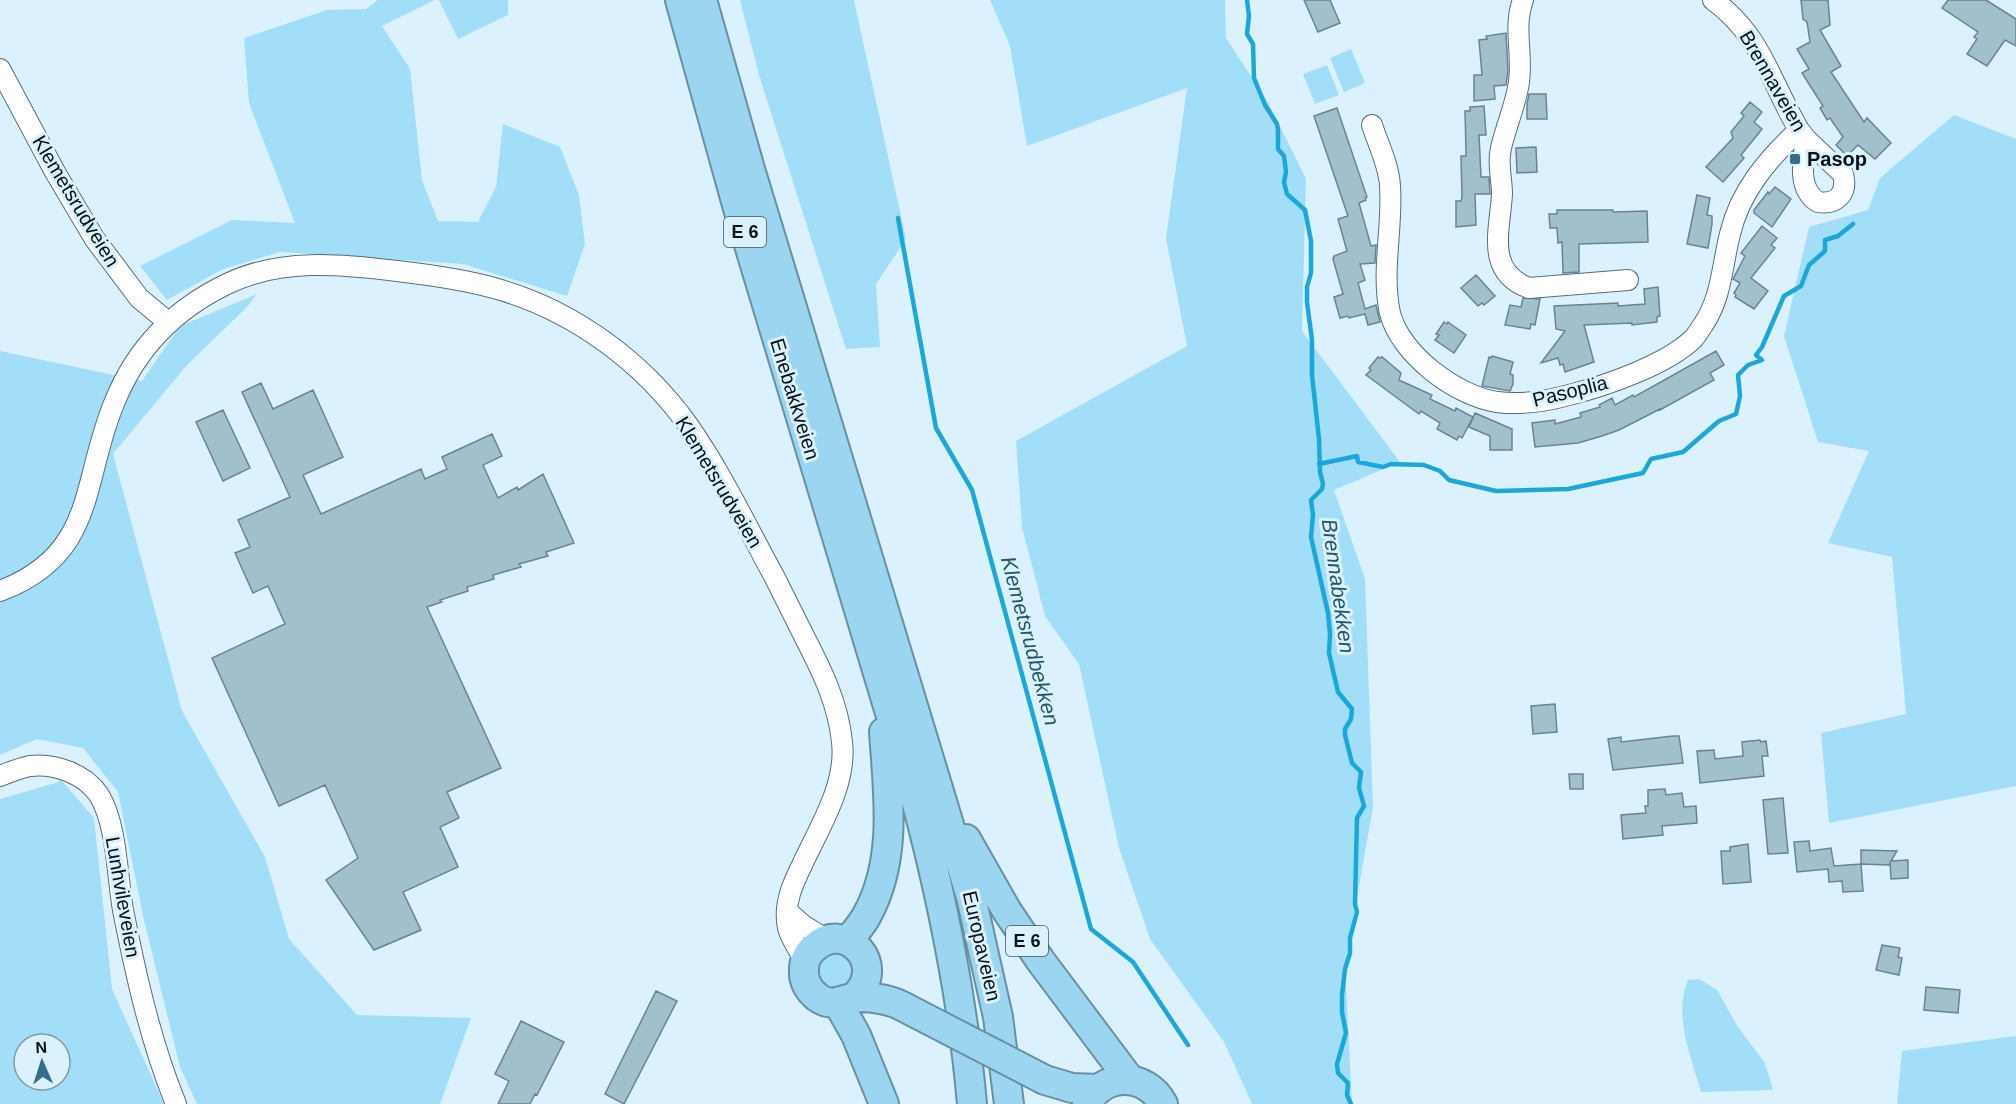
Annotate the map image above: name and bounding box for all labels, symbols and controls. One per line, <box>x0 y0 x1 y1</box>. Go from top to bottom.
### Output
street label: Brennaveien <box>1735 27 1811 135</box>
street label: Klemetsrudveien <box>28 131 124 271</box>
place label: Pasop <box>1807 148 1867 170</box>
marker: Pasop <box>1788 152 1802 166</box>
road number: E 6 <box>724 217 766 247</box>
street label: Enebakkveien <box>766 336 824 462</box>
street label: Pasoplia <box>1530 371 1611 411</box>
street label: Klemetsrudveien <box>671 412 767 552</box>
water label: Brennabekken <box>1318 517 1359 655</box>
water label: Klemetsrudbekken <box>997 554 1064 728</box>
street label: Lunhvileveien <box>102 835 144 959</box>
street label: Europaveien <box>959 889 1005 1003</box>
road number: E 6 <box>1006 926 1048 956</box>
north arrow <box>12 1032 72 1092</box>
text: N <box>35 1039 47 1056</box>

